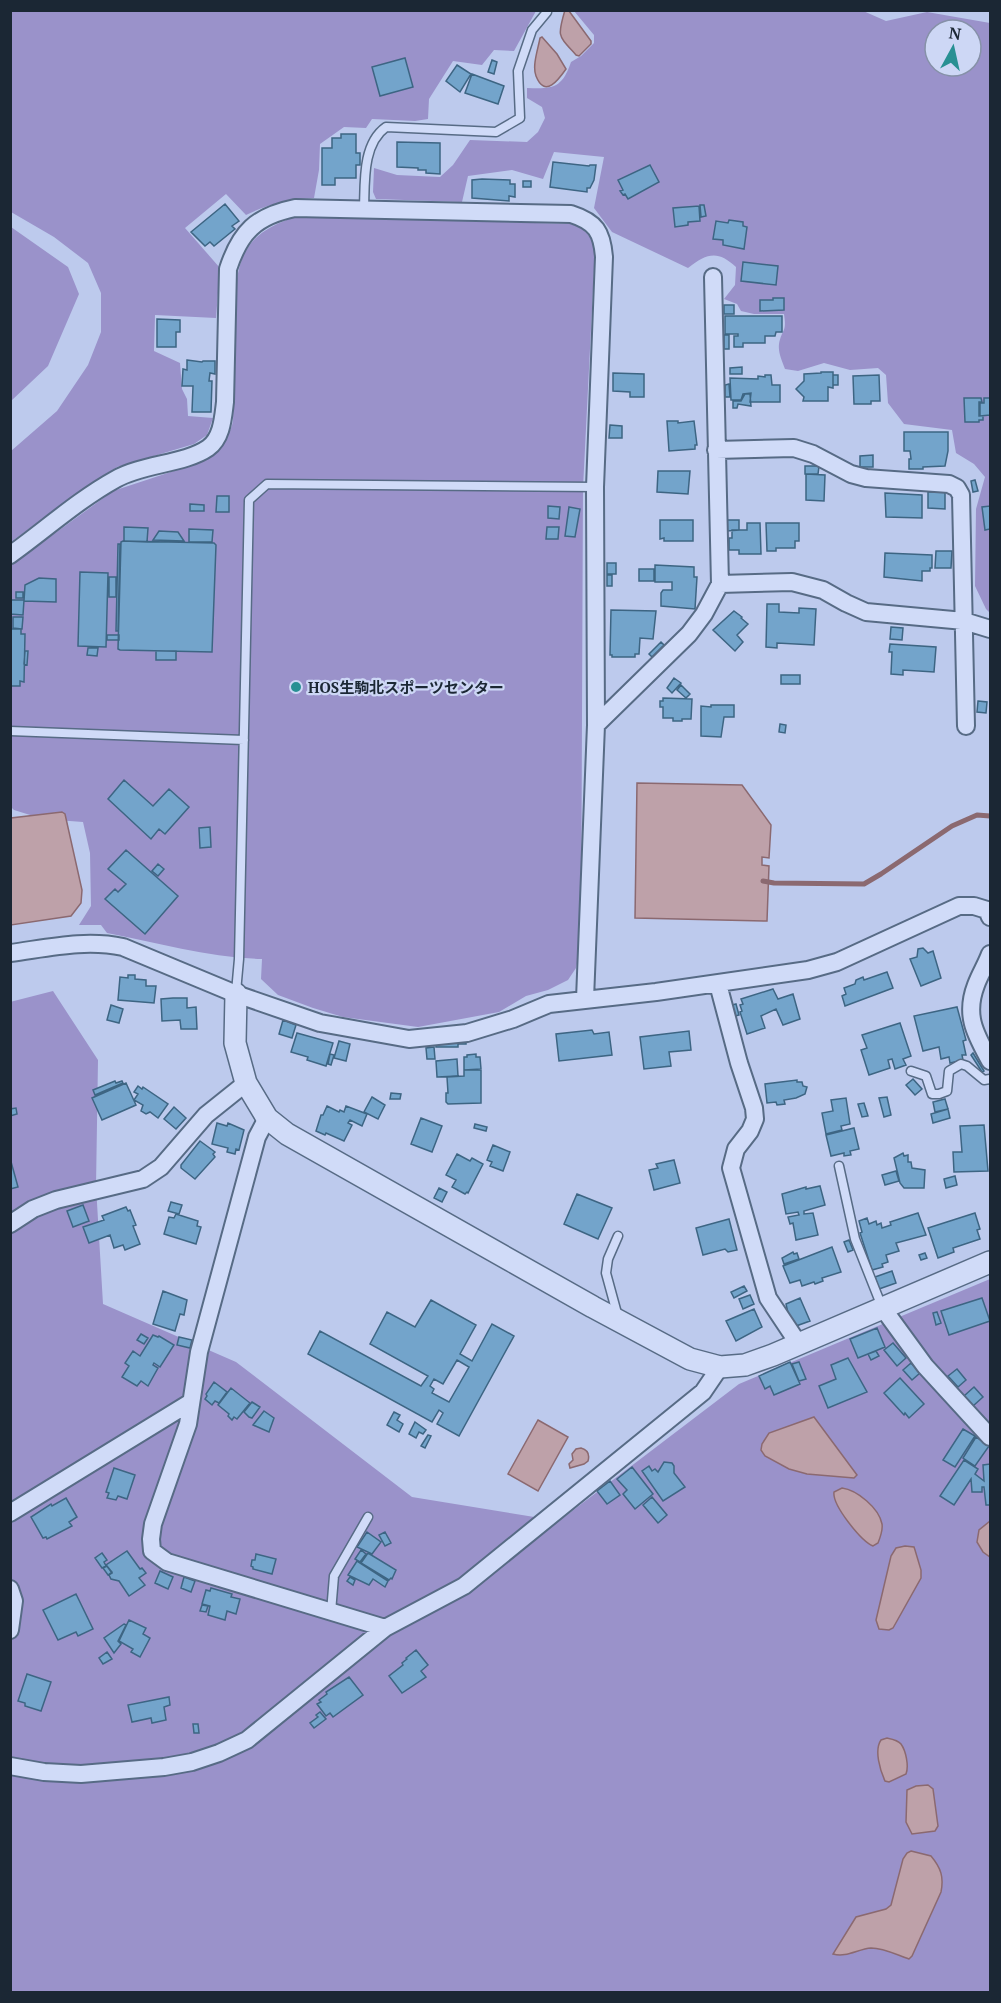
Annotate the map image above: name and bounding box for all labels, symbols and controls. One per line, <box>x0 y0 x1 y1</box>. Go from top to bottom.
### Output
north arrow <box>923 18 983 78</box>
text: N <box>948 21 963 45</box>
place label: HOS生駒北スポーツセンター <box>308 677 504 697</box>
marker: HOS生駒北スポーツセンター <box>289 680 303 694</box>

